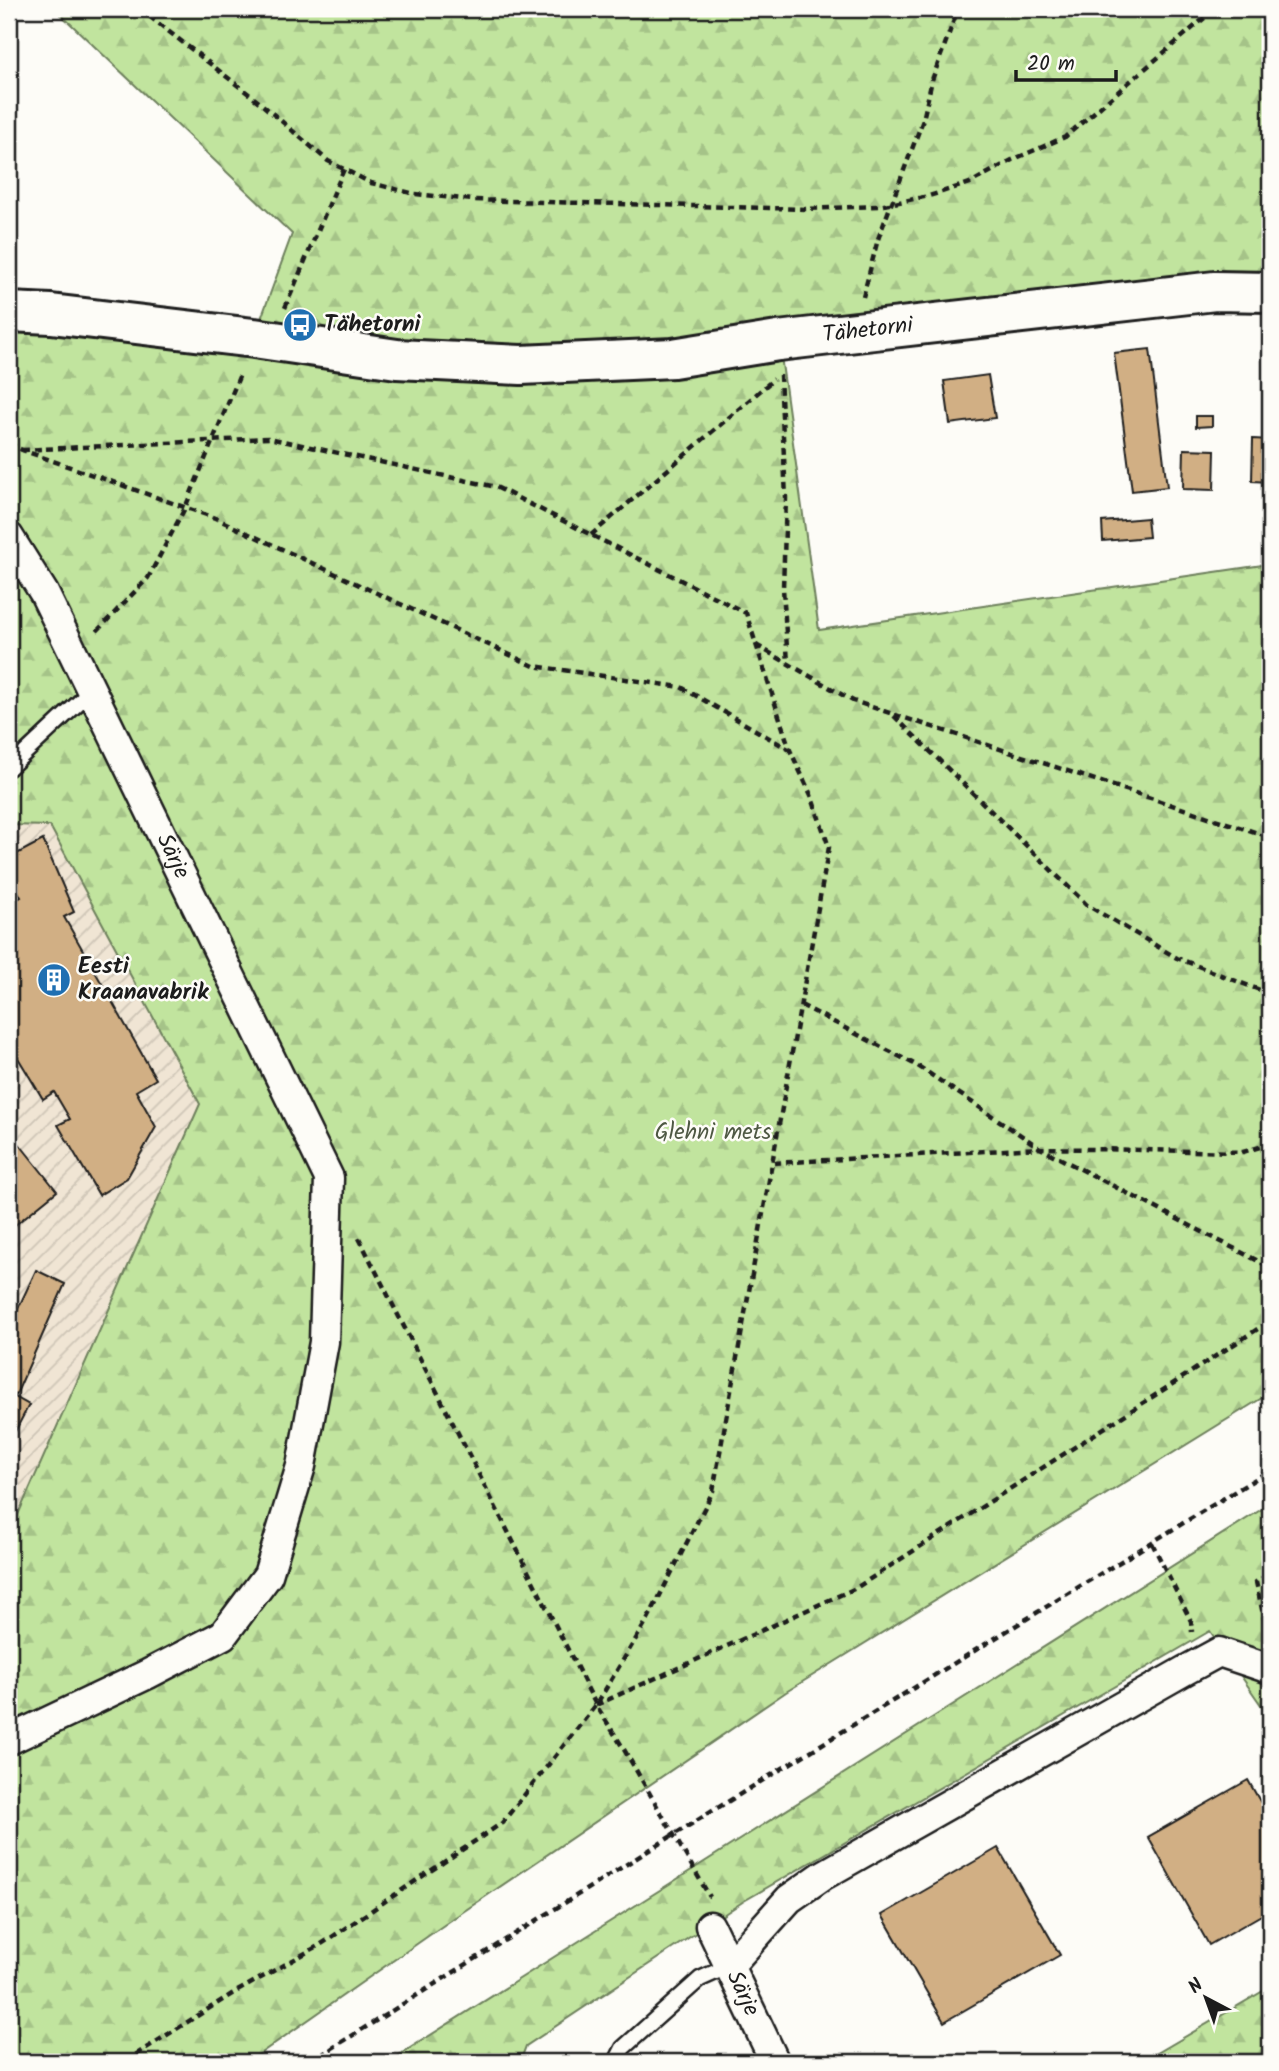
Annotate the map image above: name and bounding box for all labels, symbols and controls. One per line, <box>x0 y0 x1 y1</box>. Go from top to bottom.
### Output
scale bar <box>1016 38 1116 82</box>
text: 20 m <box>1027 48 1075 81</box>
bus stop icon: Tähetorni <box>281 306 319 344</box>
place label: Tähetorni <box>324 307 422 343</box>
street label: Tähetorni <box>821 308 916 354</box>
street label: Särje <box>146 827 199 885</box>
place label: Eesti Kraanavabrik <box>78 949 209 1011</box>
building icon: Eesti Kraanavabrik <box>35 961 73 999</box>
park label: Glehni mets <box>655 1115 772 1151</box>
north arrow <box>1170 1962 1240 2032</box>
street label: Särje <box>716 1965 769 2023</box>
text: N <box>1182 1971 1211 2002</box>

